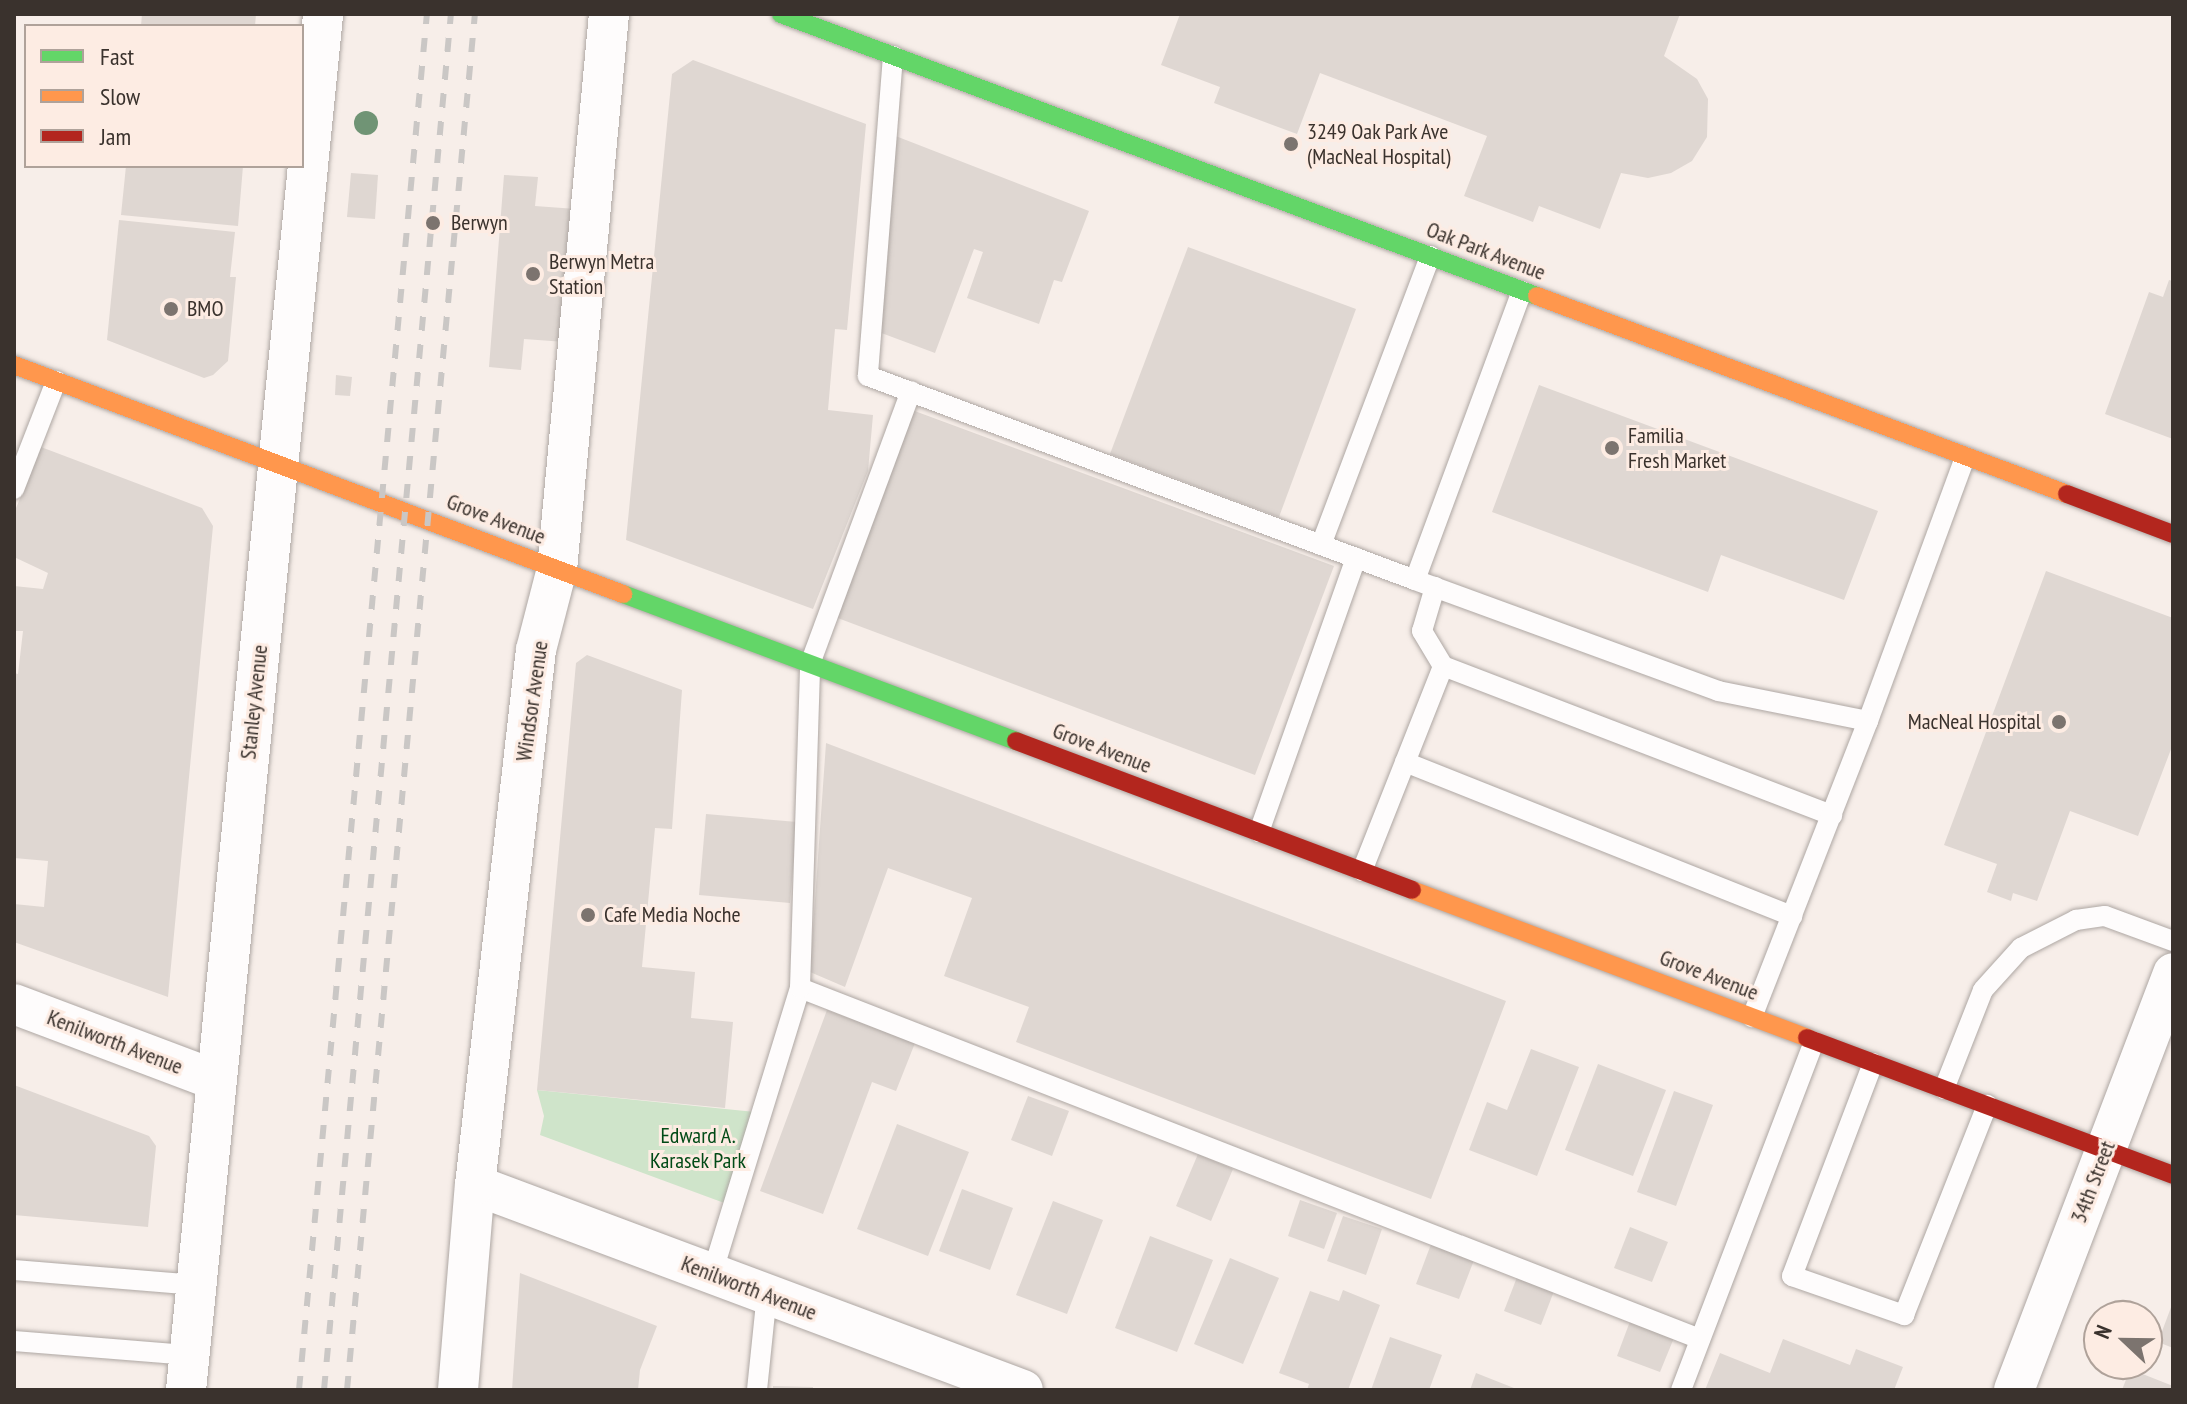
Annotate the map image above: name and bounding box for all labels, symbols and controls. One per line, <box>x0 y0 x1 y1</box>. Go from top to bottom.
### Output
legend <box>24 24 304 168</box>
text: Fast <box>100 41 134 72</box>
text: Slow <box>100 81 140 112</box>
place label: 3249 Oak Park Ave (MacNeal Hospital) <box>1307 118 1450 170</box>
text: Jam <box>100 121 131 152</box>
marker: 3249 Oak Park Ave (MacNeal Hospital) <box>1282 135 1300 153</box>
place label: Berwyn <box>451 210 508 236</box>
marker: Berwyn <box>422 212 444 234</box>
street label: Oak Park Avenue <box>1422 216 1550 286</box>
place label: Berwyn Metra Station <box>549 248 654 300</box>
marker: Berwyn Metra Station <box>524 265 542 283</box>
place label: BMO <box>187 296 223 322</box>
marker: BMO <box>162 300 180 318</box>
place label: Familia Fresh Market <box>1628 422 1726 474</box>
marker: Familia Fresh Market <box>1603 439 1621 457</box>
street label: Grove Avenue <box>443 488 549 550</box>
street label: Windsor Avenue <box>510 639 554 763</box>
street label: Stanley Avenue <box>235 643 273 761</box>
place label: MacNeal Hospital <box>1908 709 2041 735</box>
marker: MacNeal Hospital <box>2048 711 2070 733</box>
street label: Grove Avenue <box>1049 717 1155 779</box>
place label: Cafe Media Noche <box>604 902 741 928</box>
marker: Cafe Media Noche <box>579 906 597 924</box>
street label: Grove Avenue <box>1656 944 1762 1006</box>
street label: Kenilworth Avenue <box>43 1004 187 1080</box>
park label: Edward A. Karasek Park <box>650 1122 746 1174</box>
street label: 34th Street <box>2065 1137 2121 1227</box>
street label: Kenilworth Avenue <box>677 1250 821 1326</box>
north arrow <box>2083 1300 2163 1380</box>
text: N <box>2087 1321 2118 1343</box>

